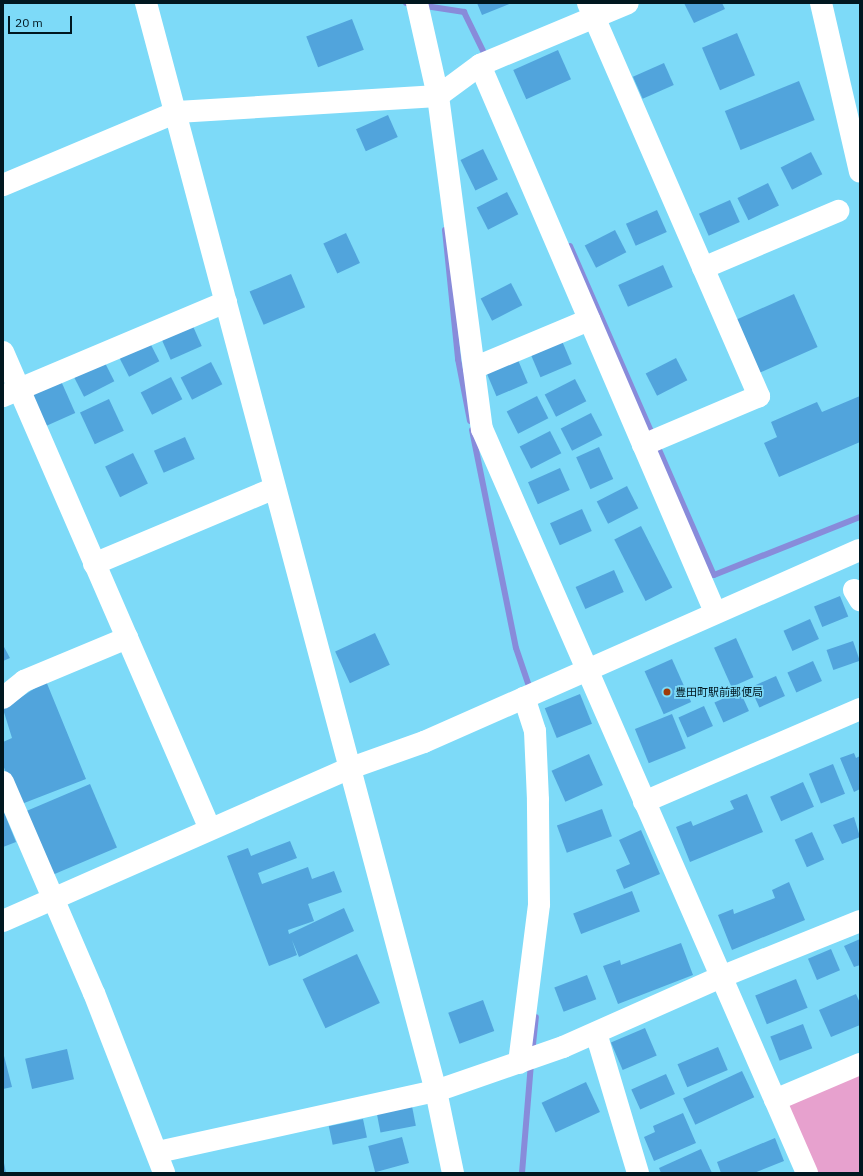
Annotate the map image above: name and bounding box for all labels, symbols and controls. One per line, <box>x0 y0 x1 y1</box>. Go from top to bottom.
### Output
scale bar <box>10 8 74 34</box>
text: 20 m <box>15 15 43 30</box>
place label: 豊田町駅前郵便局 <box>675 685 763 699</box>
marker: 豊田町駅前郵便局 <box>662 687 672 697</box>

